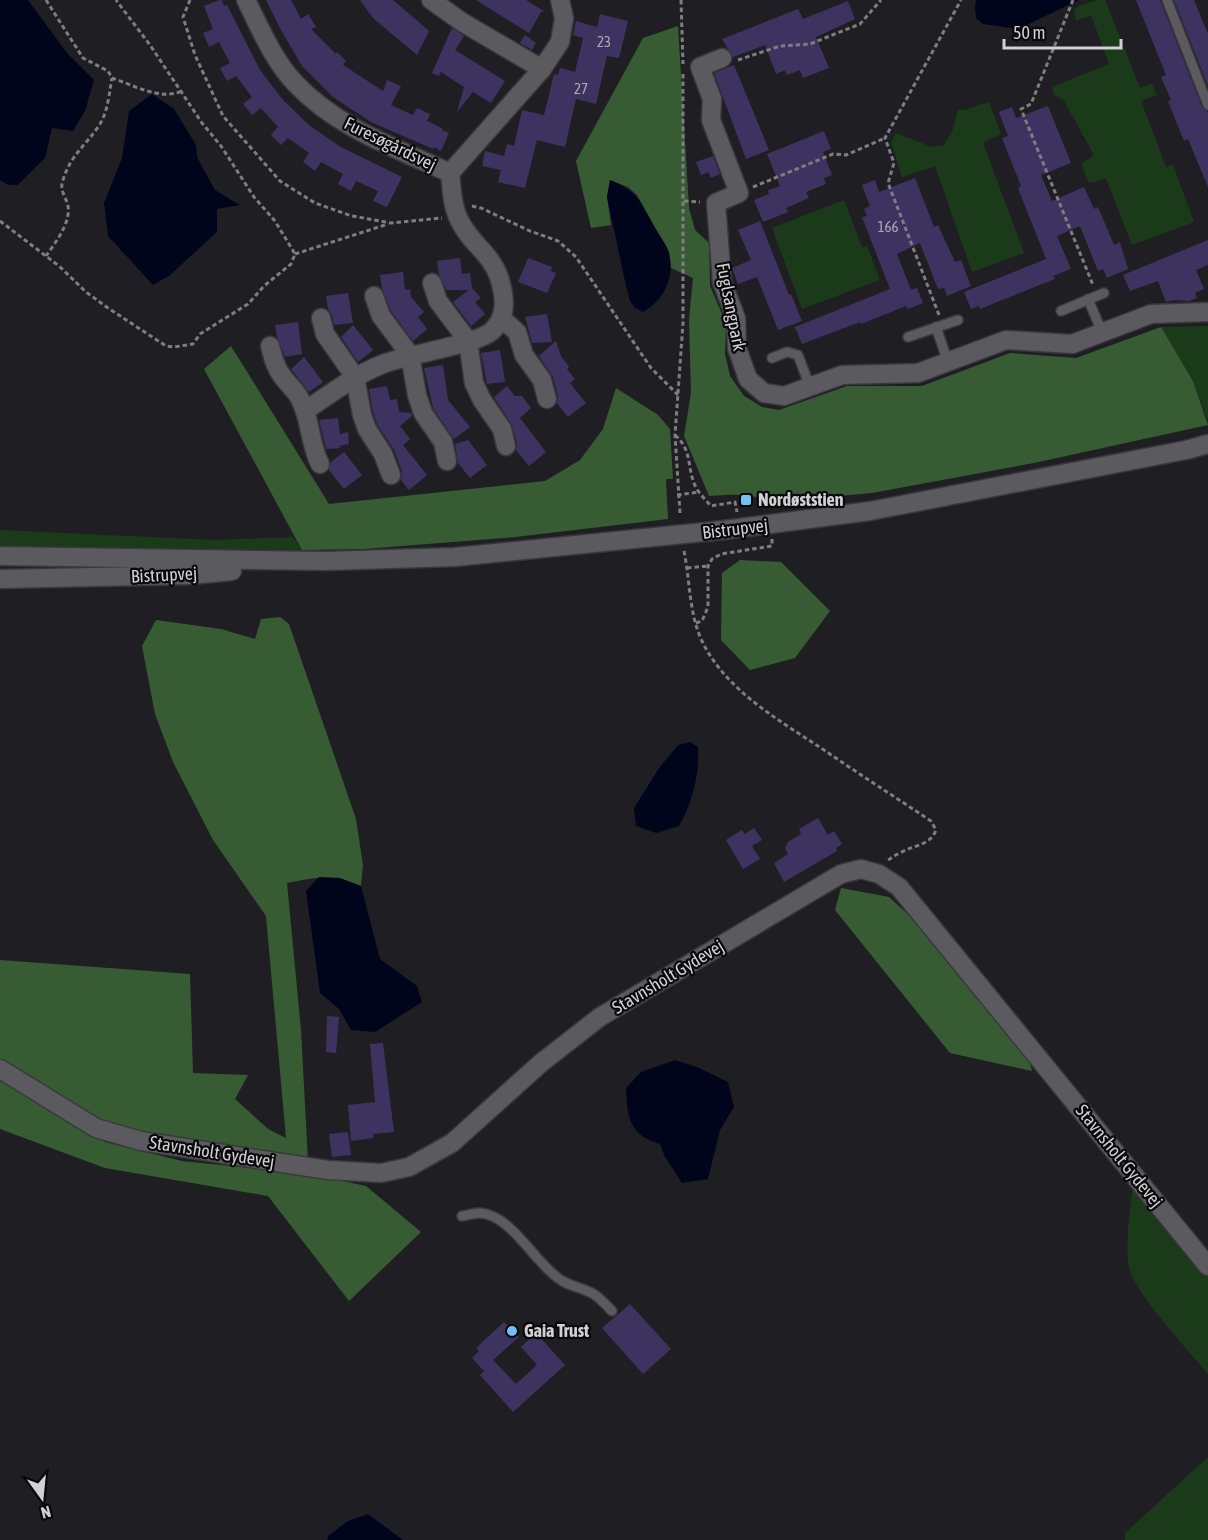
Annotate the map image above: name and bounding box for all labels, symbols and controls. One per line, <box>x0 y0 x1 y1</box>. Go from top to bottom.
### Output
scale bar <box>1004 12 1121 50</box>
text: 50 m <box>1013 22 1045 43</box>
house number: 23 <box>597 33 611 50</box>
house number: 27 <box>574 80 588 97</box>
street label: Furesøgårdsvej <box>341 112 440 175</box>
house number: 166 <box>877 218 899 235</box>
street label: Fuglsangpark <box>713 261 750 353</box>
place label: Nordøststien <box>758 489 844 510</box>
marker: Nordøststien <box>739 493 753 507</box>
street label: Bistrupvej <box>701 514 769 543</box>
street label: Bistrupvej <box>130 562 198 587</box>
street label: Stavnsholt Gydevej <box>608 935 727 1018</box>
street label: Stavnsholt Gydevej <box>1072 1100 1167 1211</box>
street label: Stavnsholt Gydevej <box>148 1131 276 1172</box>
place label: Gaia Trust <box>524 1320 590 1341</box>
marker: Gaia Trust <box>505 1324 519 1338</box>
north arrow <box>12 1468 72 1528</box>
text: N <box>39 1503 53 1522</box>

